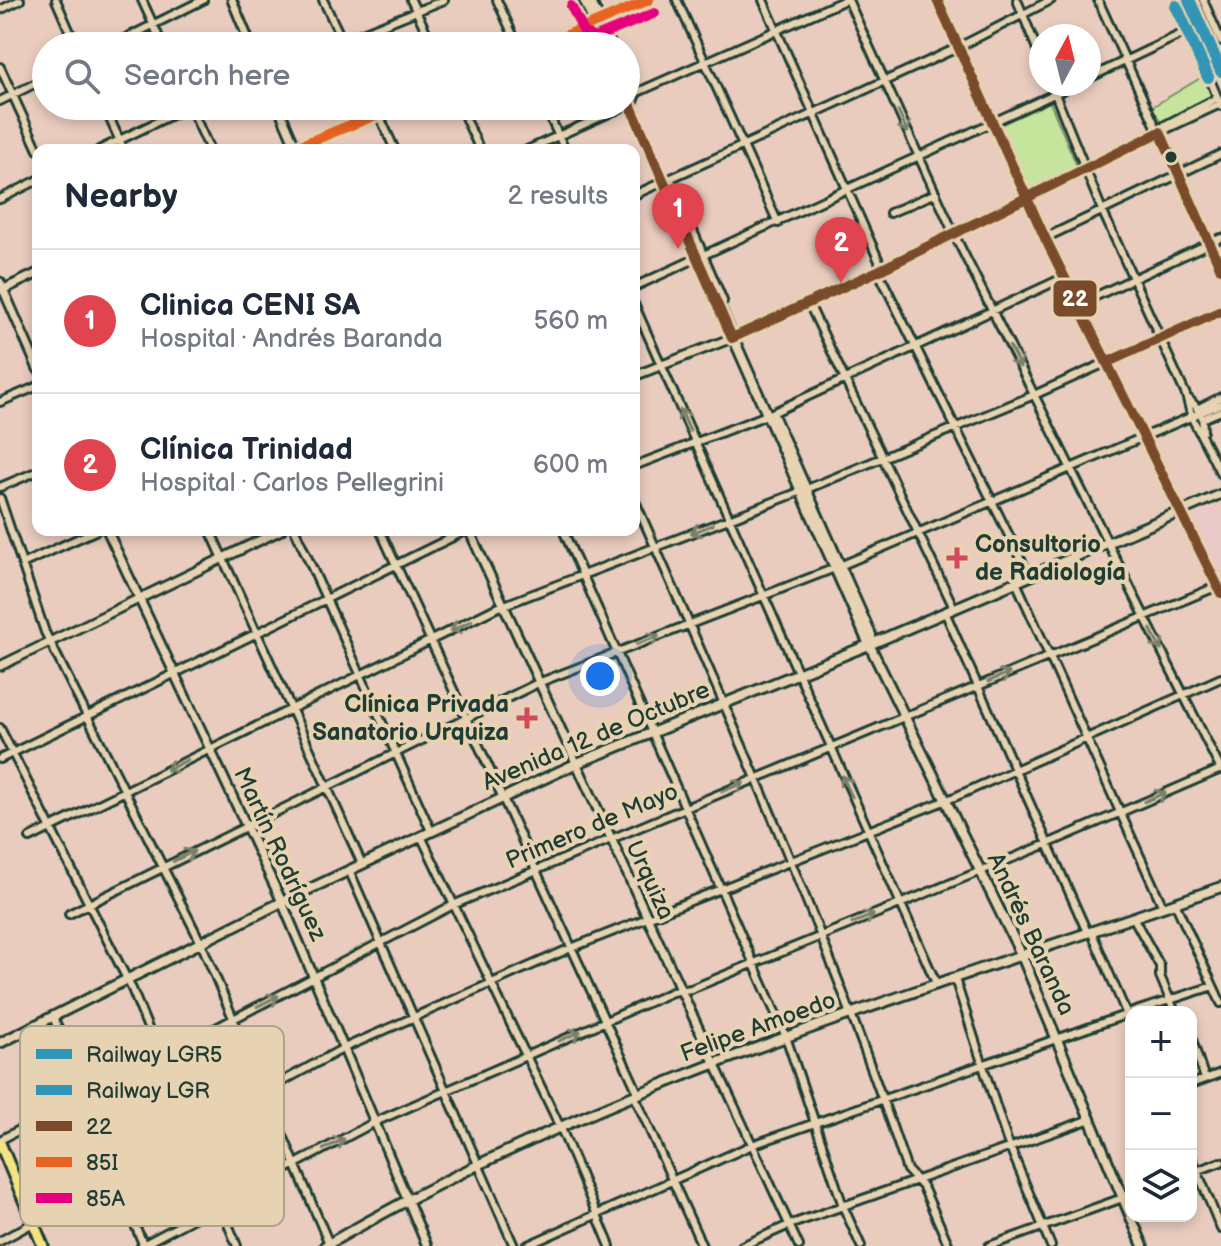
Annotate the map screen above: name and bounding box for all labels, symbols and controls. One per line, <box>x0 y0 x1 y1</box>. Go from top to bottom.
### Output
north arrow <box>1029 24 1101 96</box>
search box <box>32 32 640 120</box>
icon: search <box>60 54 104 98</box>
text: Search here <box>124 58 290 94</box>
one-way arrow <box>896 110 911 134</box>
unlabelled marker <box>1163 149 1179 165</box>
text: Nearby <box>64 176 178 217</box>
text: 2 results <box>508 181 608 212</box>
pin: 1 <box>652 183 704 249</box>
pin: 2 <box>815 217 867 283</box>
line badge: 22 <box>1052 279 1098 318</box>
text: 22 <box>1062 286 1088 313</box>
text: Clinica CENI SA <box>140 288 360 324</box>
text: 1 <box>85 306 95 337</box>
text: 560 m <box>533 306 608 337</box>
text: Hospital · Andrés Baranda <box>140 324 443 355</box>
one-way arrow <box>1008 344 1023 368</box>
one-way arrow <box>677 408 692 433</box>
text: Clínica Trinidad <box>140 432 353 468</box>
text: 2 <box>82 450 98 481</box>
text: 600 m <box>533 450 608 481</box>
text: Hospital · Carlos Pellegrini <box>140 468 444 499</box>
one-way arrow <box>690 522 715 537</box>
place label: Consultorio de Radiología <box>975 530 1126 587</box>
marker: Consultorio de Radiología <box>946 547 968 569</box>
one-way arrow <box>450 618 474 634</box>
one-way arrow <box>1148 627 1164 651</box>
one-way arrow <box>635 632 660 646</box>
your location <box>580 656 620 696</box>
one-way arrow <box>986 668 1011 683</box>
street label: Avenida 12 de Octubre <box>478 675 714 797</box>
place label: Clínica Privada Sanatorio Urquiza <box>312 690 509 747</box>
marker: Clínica Privada Sanatorio Urquiza <box>516 707 538 729</box>
one-way arrow <box>166 757 190 773</box>
street label: Martín Rodríguez <box>227 763 333 946</box>
one-way arrow <box>839 774 854 798</box>
street label: Primero de Mayo <box>501 777 683 875</box>
one-way arrow <box>720 779 745 793</box>
one-way arrow <box>1142 789 1167 804</box>
street label: Urquiza <box>619 836 681 924</box>
one-way arrow <box>171 847 195 863</box>
street label: Andrés Baranda <box>981 848 1081 1020</box>
one-way arrow <box>850 911 875 925</box>
street label: Felipe Amoedo <box>676 985 840 1069</box>
one-way arrow <box>256 993 279 1008</box>
map controls <box>1125 1006 1197 1222</box>
button: + <box>1125 1006 1197 1078</box>
legend <box>20 1026 284 1226</box>
one-way arrow <box>558 1028 582 1043</box>
text: Railway LGR5 <box>86 1042 222 1069</box>
text: Railway LGR <box>86 1078 210 1105</box>
button: − <box>1125 1078 1197 1150</box>
text: 22 <box>86 1114 112 1141</box>
one-way arrow <box>322 1135 345 1151</box>
text: 85I <box>86 1150 118 1177</box>
button: layers <box>1125 1150 1197 1222</box>
text: 85A <box>86 1186 125 1213</box>

